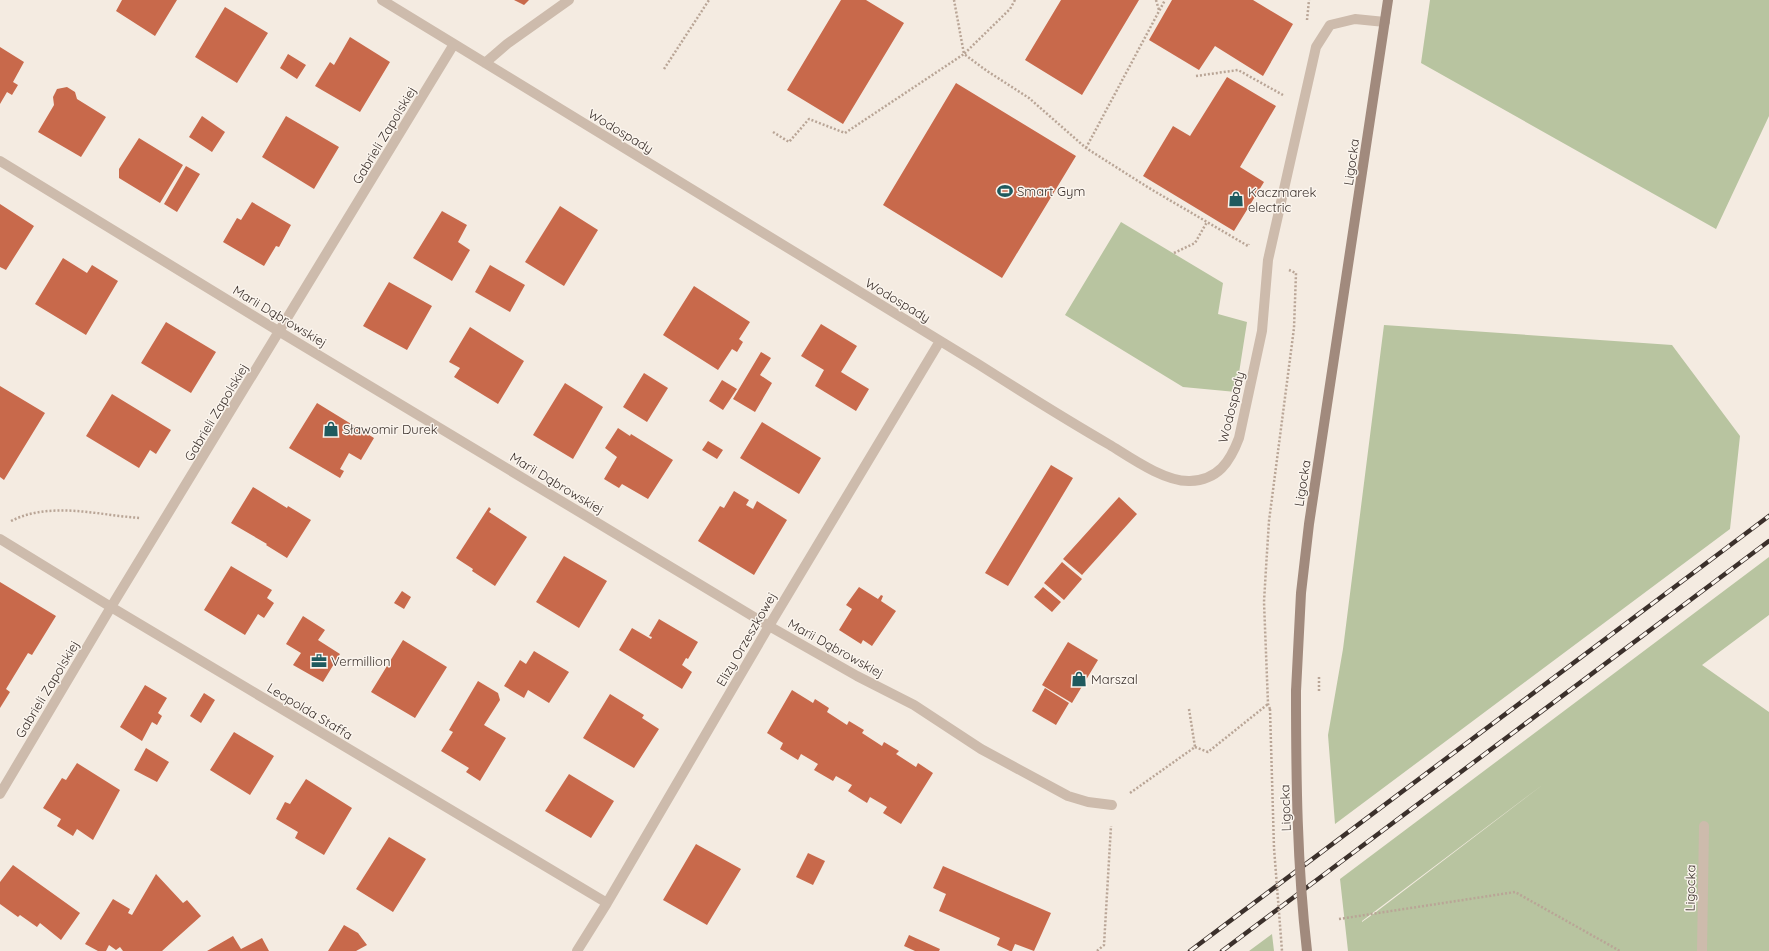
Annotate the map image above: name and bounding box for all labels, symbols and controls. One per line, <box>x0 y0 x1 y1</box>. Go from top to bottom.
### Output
street label: Gabrieli Zapolskiej <box>349 83 419 187</box>
street label: Wodospady <box>586 105 656 157</box>
street label: Ligocka <box>1340 138 1362 186</box>
sports icon: Smart Gym <box>996 182 1014 200</box>
place label: Smart Gym <box>1017 183 1085 199</box>
place label: Kaczmarek electric <box>1248 184 1316 215</box>
shop icon: Kaczmarek electric <box>1227 190 1245 208</box>
street label: Wodospady <box>863 274 933 326</box>
street label: Marii Dąbrowskiej <box>230 282 330 350</box>
street label: Gabrieli Zapolskiej <box>181 360 251 464</box>
street label: Wodospady <box>1214 370 1248 444</box>
shop icon: Sławomir Durek <box>322 420 340 438</box>
place label: Sławomir Durek <box>343 421 438 437</box>
street label: Marii Dąbrowskiej <box>507 449 607 517</box>
street label: Ligocka <box>1290 459 1314 507</box>
street label: Elizy Orzeszkowej <box>713 589 779 689</box>
street label: Marii Dąbrowskiej <box>785 615 887 681</box>
street label: Gabrieli Zapolskiej <box>12 637 82 741</box>
office icon: Vermillion <box>310 652 328 670</box>
place label: Vermillion <box>331 653 390 669</box>
shop icon: Marszal <box>1070 670 1088 688</box>
place label: Marszal <box>1091 671 1138 687</box>
street label: Leopolda Staffa <box>264 679 356 743</box>
street label: Ligocka <box>1276 784 1294 832</box>
street label: Ligocka <box>1682 864 1698 912</box>

